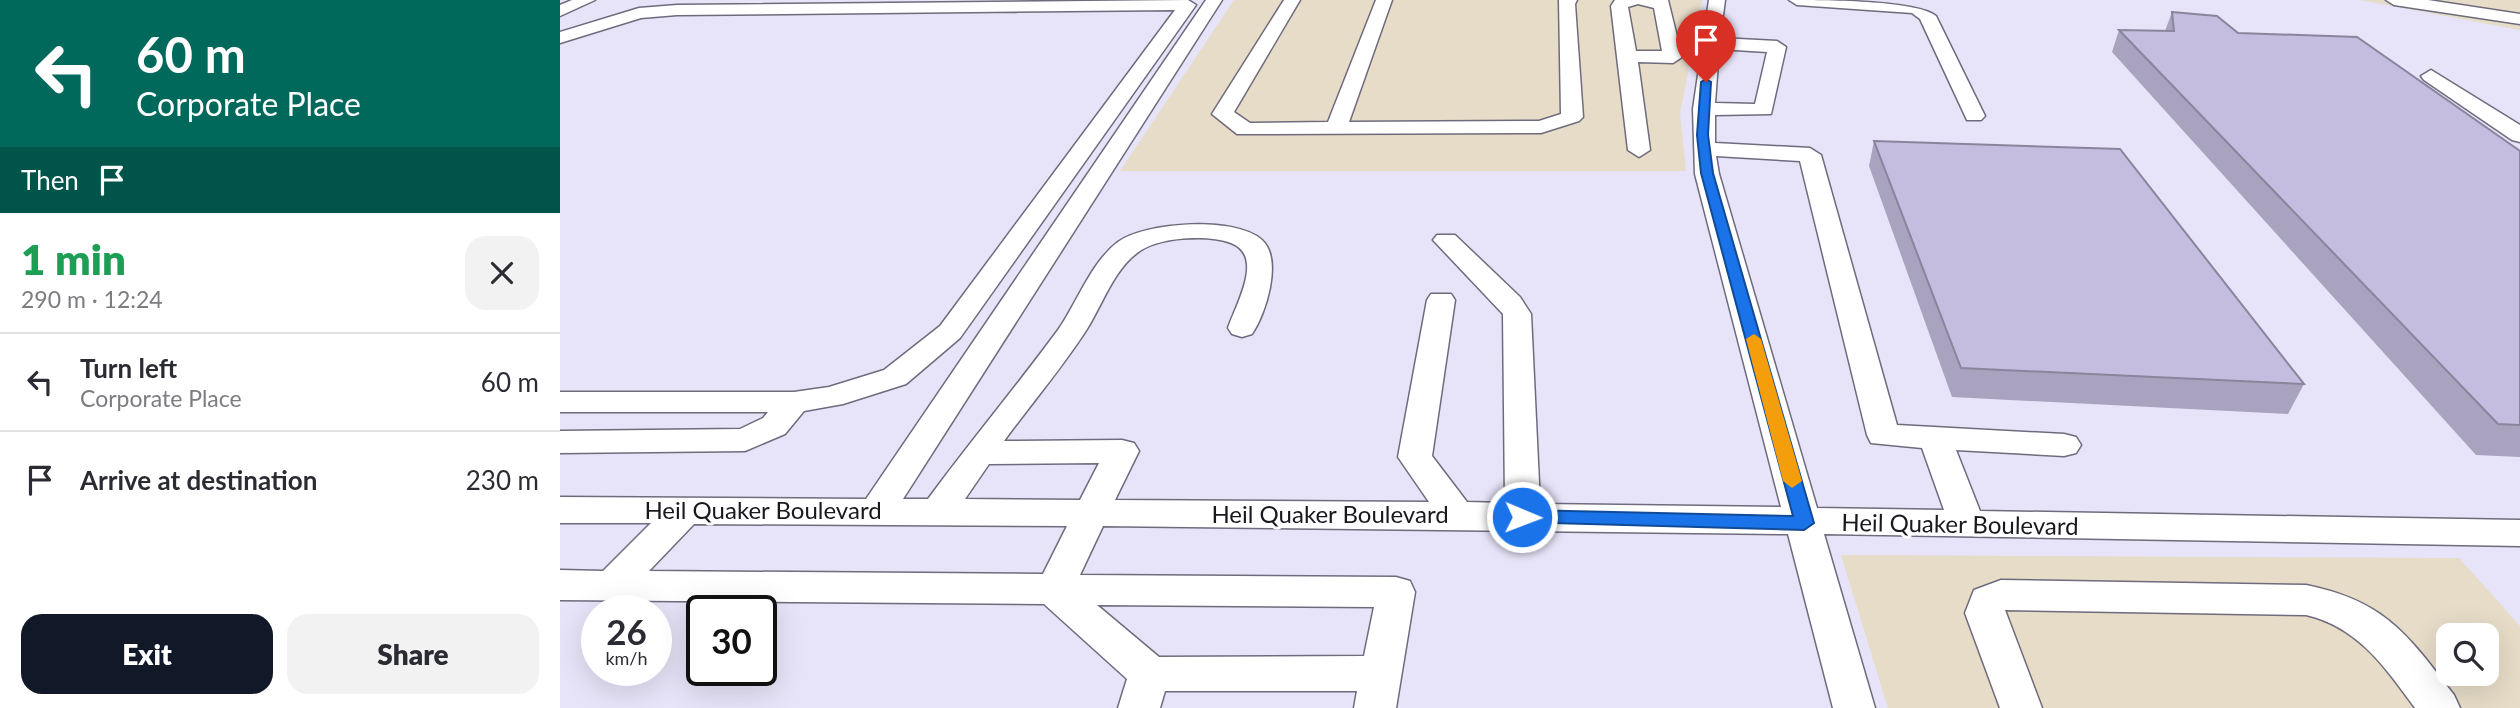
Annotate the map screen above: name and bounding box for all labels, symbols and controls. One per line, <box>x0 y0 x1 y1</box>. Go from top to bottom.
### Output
pin <box>1676 10 1736 82</box>
icon: arrive <box>1687 21 1725 59</box>
text: 60 m <box>136 25 246 83</box>
icon: left <box>21 28 112 119</box>
text: Corporate Place <box>136 84 361 123</box>
icon: arrive <box>93 161 131 199</box>
text: Then <box>21 164 79 196</box>
text: 1 min <box>21 234 126 284</box>
button: close <box>465 236 539 310</box>
text: 290 m · 12:24 <box>21 285 163 313</box>
text: Turn left <box>80 352 177 384</box>
icon: left <box>21 363 59 401</box>
text: 60 m <box>481 366 539 398</box>
text: Corporate Place <box>80 384 242 412</box>
icon: arrive <box>21 461 59 499</box>
text: Arrive at destination <box>80 464 317 496</box>
text: 230 m <box>466 464 539 496</box>
position arrow <box>1485 480 1559 554</box>
street label: Heil Quaker Boulevard <box>644 495 882 524</box>
street label: Heil Quaker Boulevard <box>1211 499 1449 528</box>
street label: Heil Quaker Boulevard <box>1841 507 2079 540</box>
speed limit sign: 30 <box>686 595 777 686</box>
text: 26 <box>606 610 647 652</box>
button: Exit <box>21 614 273 694</box>
button: Share <box>287 614 539 694</box>
map controls <box>2436 623 2499 686</box>
button: search <box>2436 623 2499 686</box>
text: km/h <box>605 647 648 669</box>

